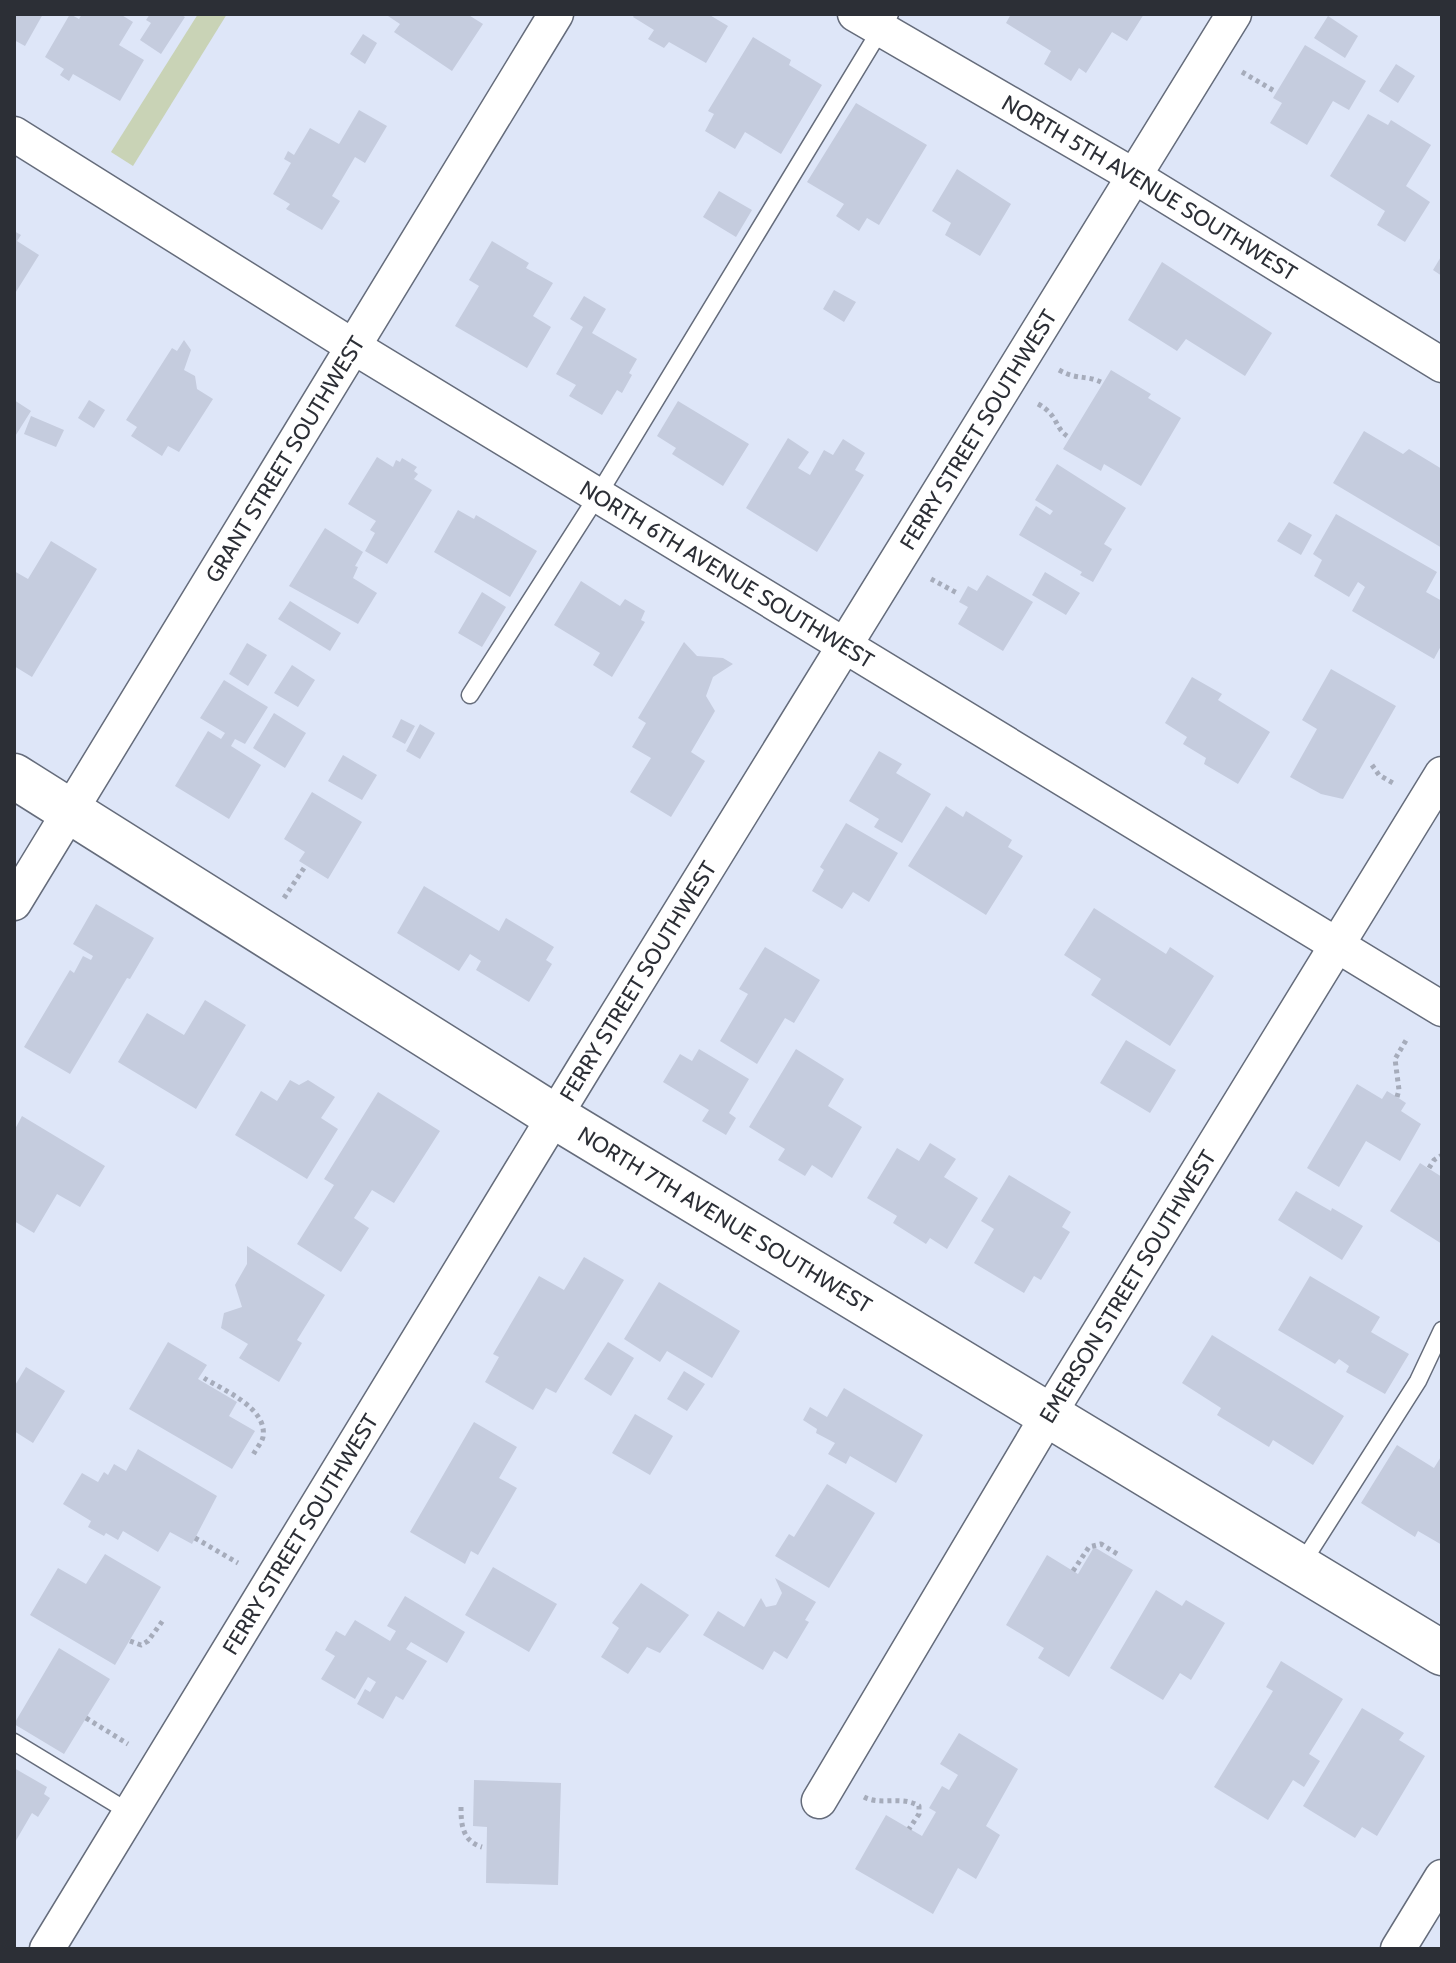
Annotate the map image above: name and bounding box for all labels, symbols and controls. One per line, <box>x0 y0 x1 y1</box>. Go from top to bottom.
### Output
street label: NORTH 5TH AVENUE SOUTHWEST <box>997 89 1302 286</box>
street label: FERRY STREET SOUTHWEST <box>894 304 1062 554</box>
street label: GRANT STREET SOUTHWEST <box>199 331 370 587</box>
street label: NORTH 6TH AVENUE SOUTHWEST <box>575 474 879 674</box>
street label: FERRY STREET SOUTHWEST <box>554 856 722 1106</box>
street label: NORTH 7TH AVENUE SOUTHWEST <box>573 1120 877 1319</box>
street label: EMERSON STREET SOUTHWEST <box>1033 1145 1222 1428</box>
street label: FERRY STREET SOUTHWEST <box>216 1408 384 1659</box>

